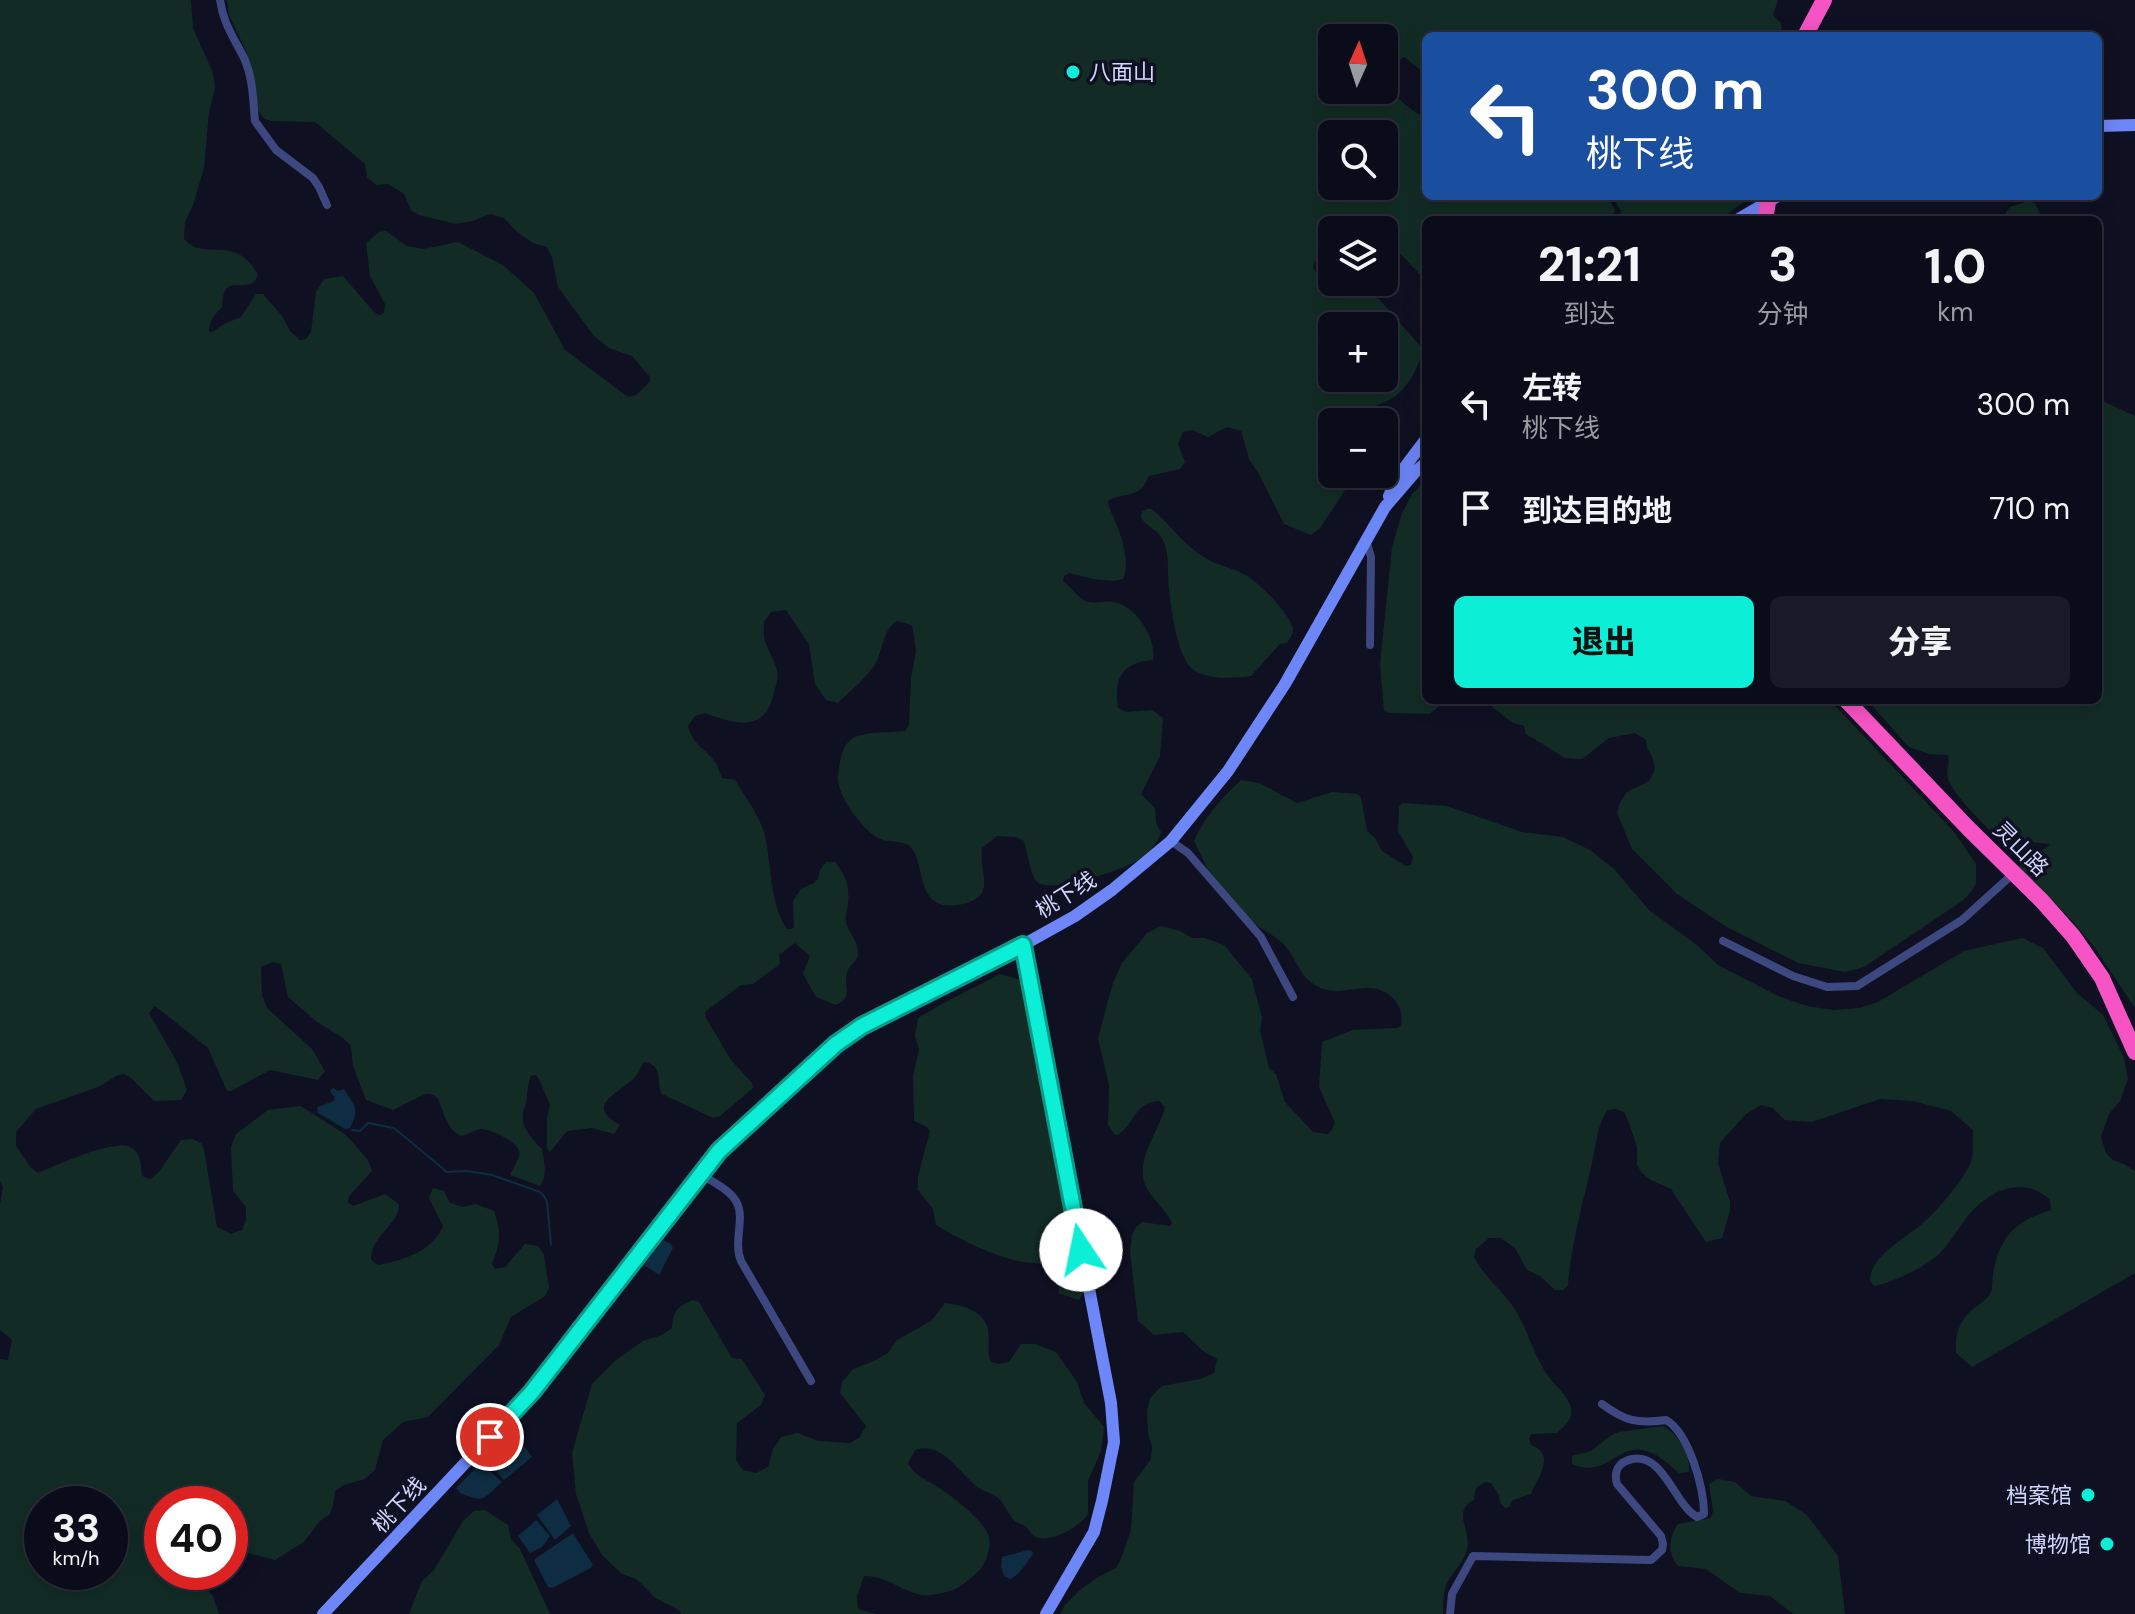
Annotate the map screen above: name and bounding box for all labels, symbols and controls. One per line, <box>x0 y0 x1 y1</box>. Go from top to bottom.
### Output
north arrow <box>1318 24 1398 104</box>
map controls <box>1318 24 1398 488</box>
text: 300 m <box>1586 53 1764 126</box>
place label: 八面山 <box>1089 58 1155 87</box>
marker: 八面山 <box>1064 63 1082 81</box>
icon: left <box>1454 64 1558 168</box>
button: search <box>1318 120 1398 200</box>
text: 桃下线 <box>1586 130 1694 177</box>
button: layers <box>1318 216 1398 296</box>
text: 21:21 <box>1538 233 1641 296</box>
text: 3 <box>1768 233 1797 296</box>
text: 1.0 <box>1924 235 1986 298</box>
text: km <box>1937 295 1973 329</box>
text: 到达 <box>1563 297 1615 331</box>
text: 分钟 <box>1757 297 1809 331</box>
button: + <box>1318 312 1398 392</box>
text: 左转 <box>1522 368 1582 407</box>
icon: left <box>1454 382 1498 426</box>
text: 300 m <box>1977 385 2070 424</box>
button: − <box>1318 408 1398 488</box>
text: 桃下线 <box>1522 411 1600 445</box>
icon: arrive <box>1454 486 1498 530</box>
text: 710 m <box>1989 489 2070 528</box>
text: 到达目的地 <box>1522 491 1672 530</box>
button: 退出 <box>1454 596 1754 688</box>
button: 分享 <box>1770 596 2070 688</box>
street label: 灵山路 <box>1987 815 2055 883</box>
street label: 桃下线 <box>1030 865 1102 925</box>
position arrow <box>1039 1208 1123 1292</box>
pin <box>456 1403 524 1471</box>
icon: arrive <box>468 1415 512 1459</box>
street label: 桃下线 <box>366 1471 432 1539</box>
place label: 档案馆 <box>2006 1481 2072 1510</box>
speed limit sign: 40 <box>144 1486 248 1590</box>
marker: 档案馆 <box>2079 1486 2097 1504</box>
text: 33 <box>52 1502 100 1554</box>
place label: 博物馆 <box>2025 1530 2091 1559</box>
marker: 博物馆 <box>2098 1535 2116 1553</box>
text: km/h <box>52 1545 100 1571</box>

